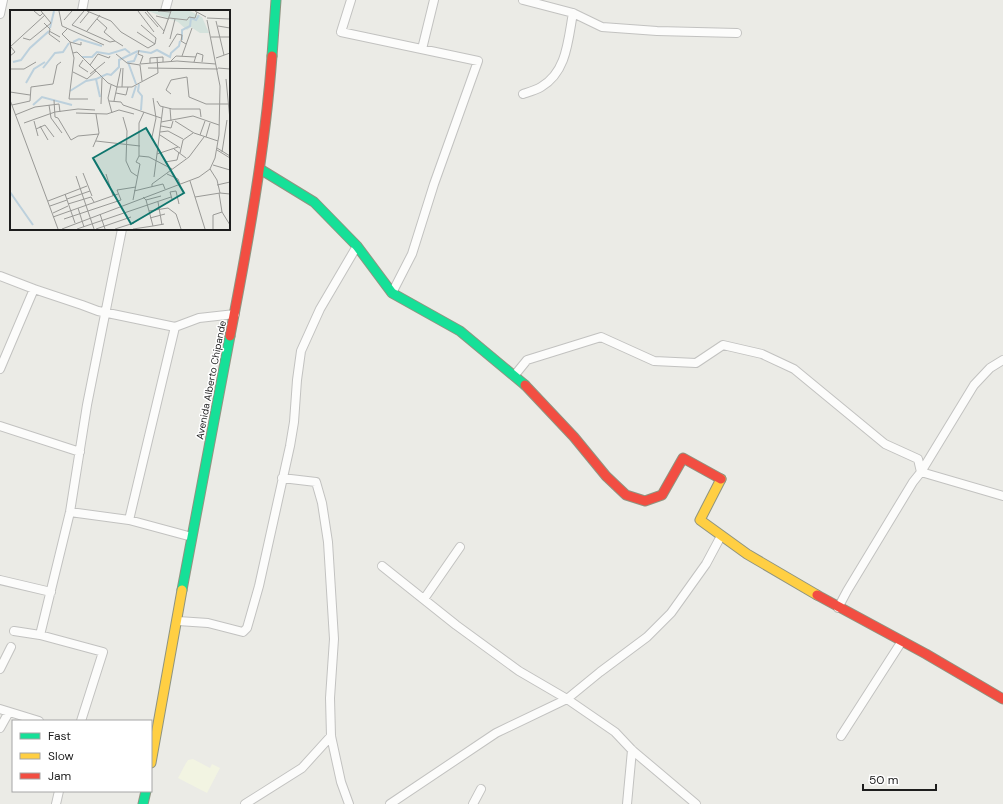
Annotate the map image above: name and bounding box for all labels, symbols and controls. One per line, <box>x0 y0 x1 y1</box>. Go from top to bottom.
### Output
inset map <box>10 10 230 230</box>
street label: Avenida Alberto Chipande <box>193 319 229 441</box>
legend <box>12 720 152 792</box>
text: Fast <box>48 728 71 744</box>
text: Slow <box>48 748 74 764</box>
scale bar <box>863 766 936 792</box>
text: Jam <box>48 768 71 784</box>
text: 50 m <box>869 772 898 788</box>

